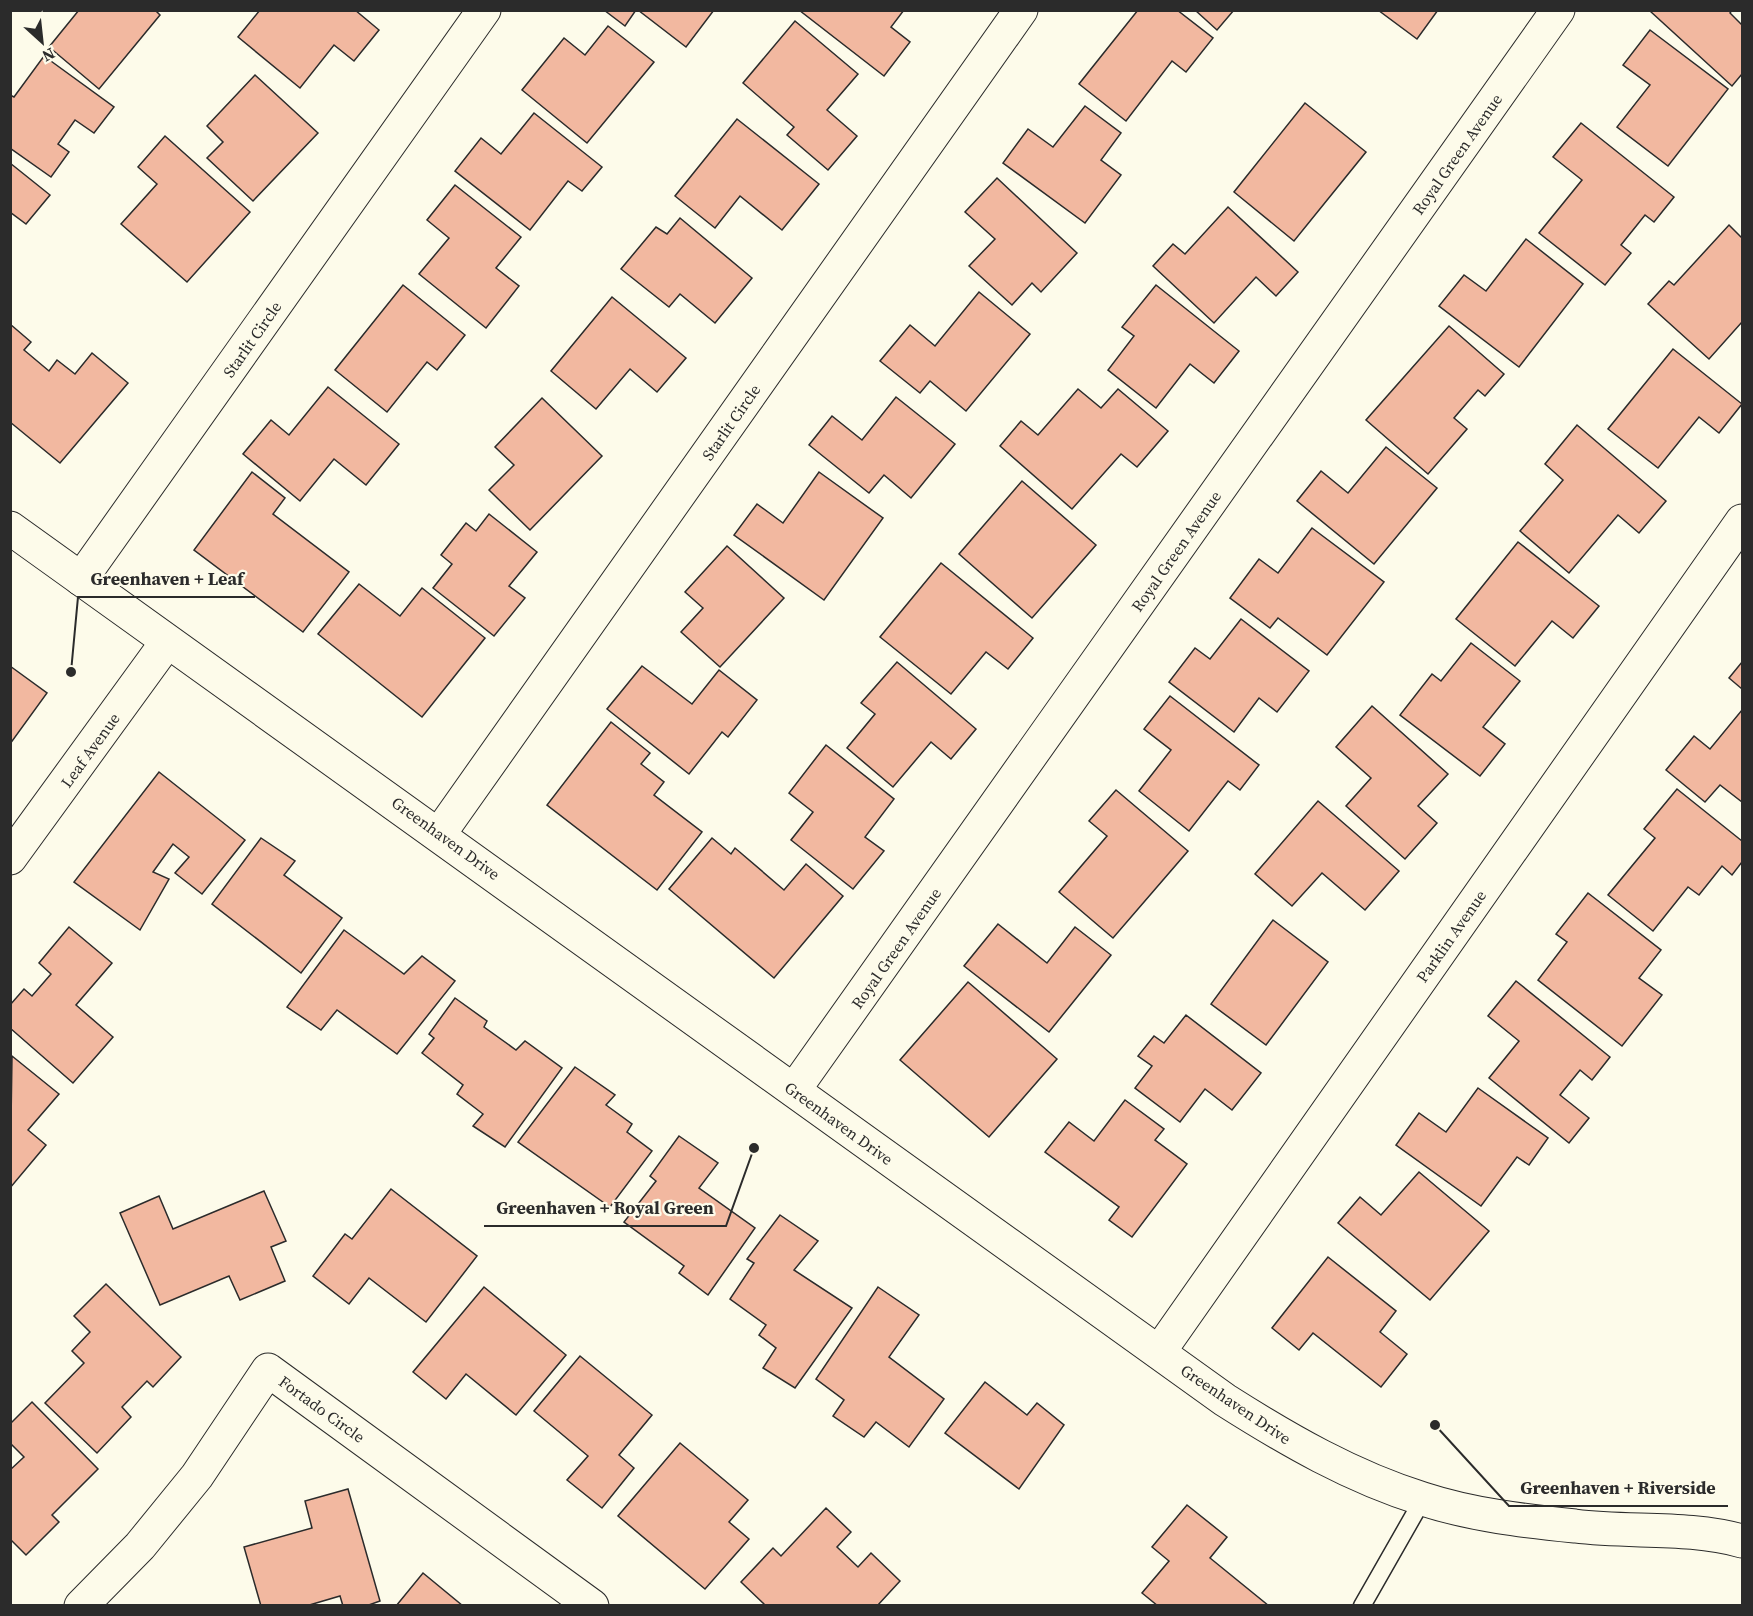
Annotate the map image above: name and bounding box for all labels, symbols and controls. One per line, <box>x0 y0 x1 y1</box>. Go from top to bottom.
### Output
north arrow <box>12 12 72 72</box>
text: N <box>38 43 59 68</box>
street label: Royal Green Avenue <box>1407 89 1507 219</box>
street label: Starlit Circle <box>218 296 286 382</box>
street label: Starlit Circle <box>697 379 765 465</box>
street label: Royal Green Avenue <box>1126 486 1226 616</box>
callout: Greenhaven + Leaf <box>78 561 255 597</box>
text: Greenhaven + Leaf <box>90 566 246 591</box>
street label: Leaf Avenue <box>55 708 125 792</box>
street label: Greenhaven Drive <box>387 791 505 885</box>
street label: Royal Green Avenue <box>846 883 946 1013</box>
street label: Parklin Avenue <box>1411 885 1491 987</box>
street label: Greenhaven Drive <box>780 1076 898 1170</box>
callout: Greenhaven + Royal Green <box>484 1190 726 1226</box>
text: Greenhaven + Royal Green <box>496 1195 714 1220</box>
street label: Greenhaven Drive <box>1176 1359 1296 1449</box>
street label: Fortado Circle <box>275 1370 369 1448</box>
callout: Greenhaven + Riverside <box>1509 1470 1728 1506</box>
text: Greenhaven + Riverside <box>1520 1475 1716 1500</box>

